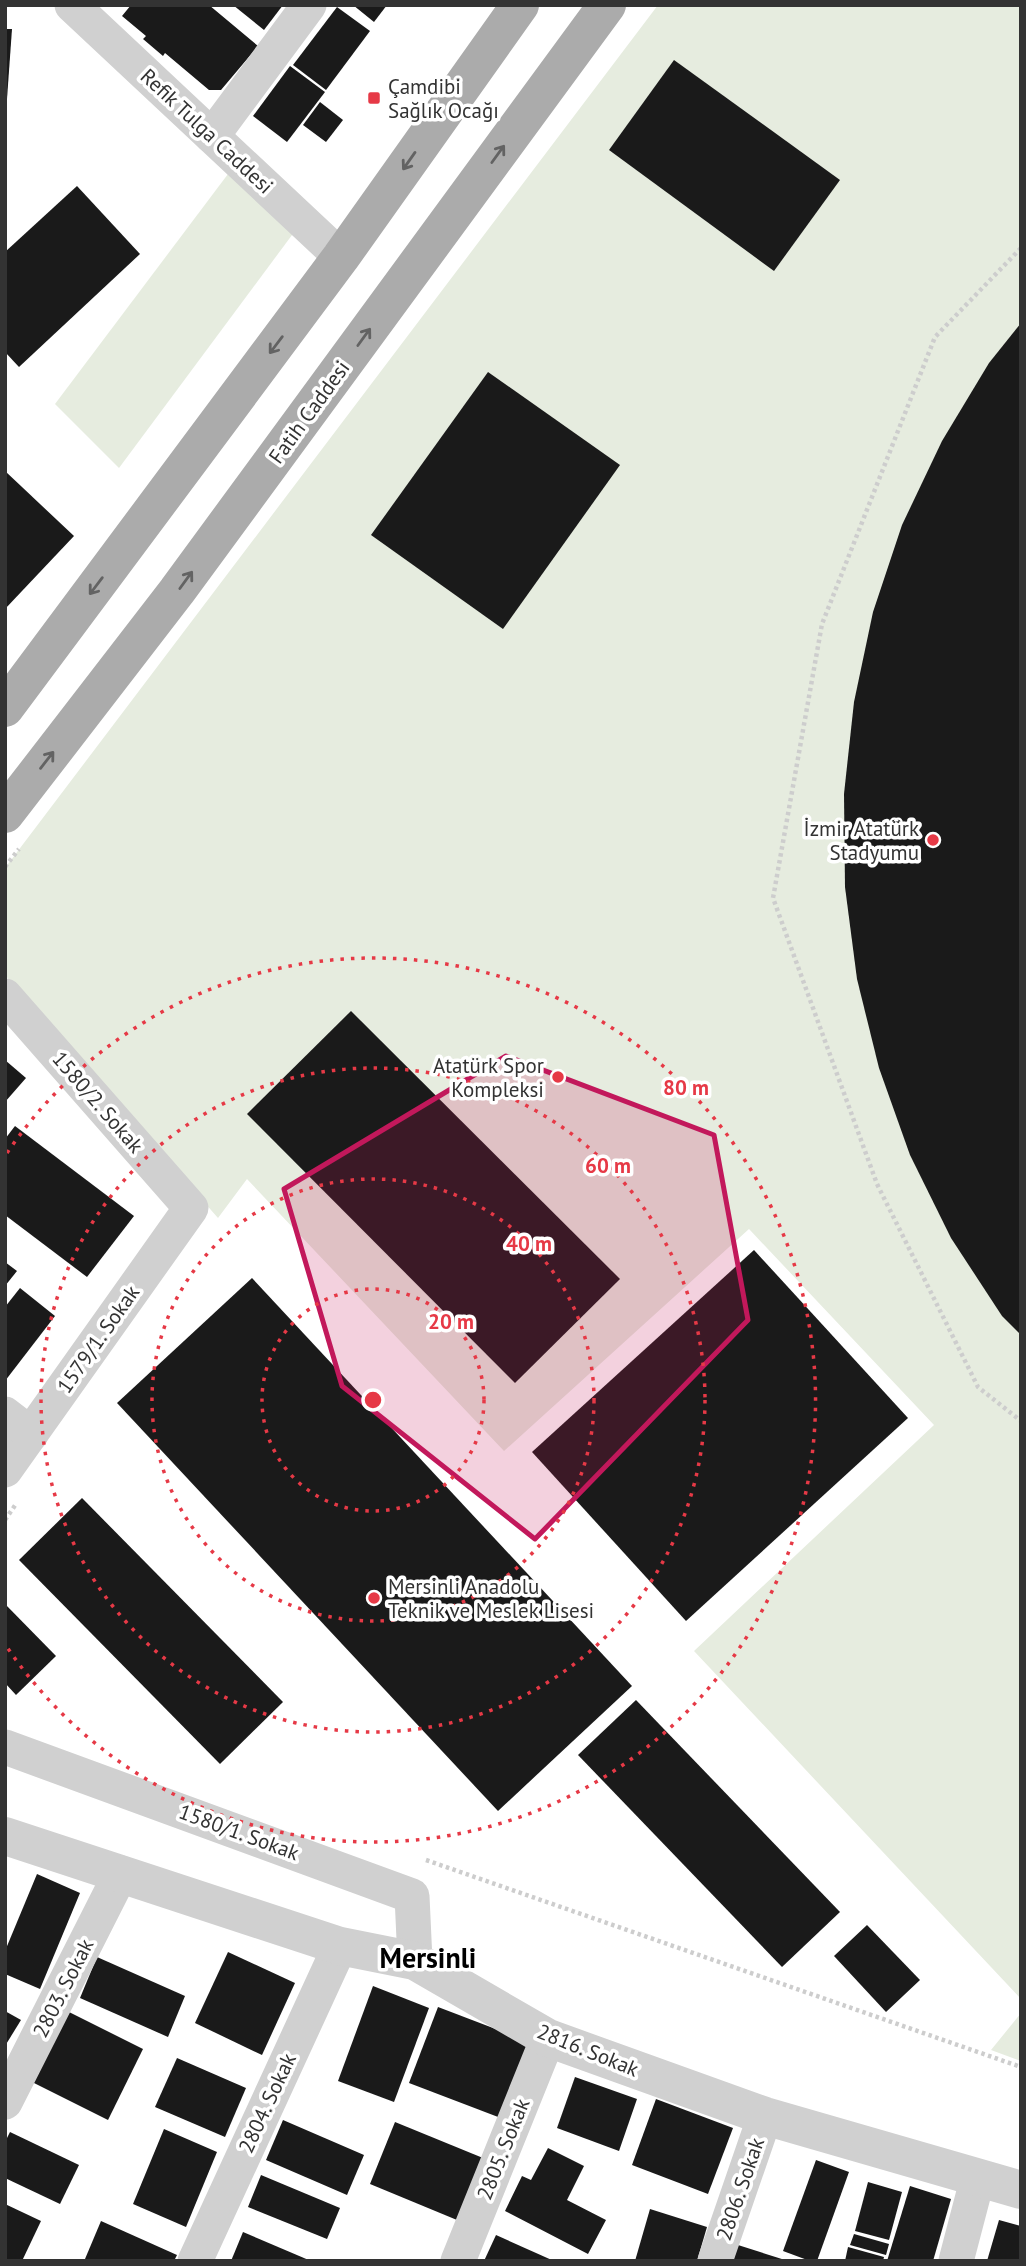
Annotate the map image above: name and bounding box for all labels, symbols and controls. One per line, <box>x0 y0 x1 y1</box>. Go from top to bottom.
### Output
street label: Refik Tulga Caddesi <box>135 63 279 199</box>
place label: Çamdibi Sağlık Ocağı <box>388 73 499 124</box>
marker: Çamdibi Sağlık Ocağı <box>366 90 382 106</box>
one-way arrow <box>490 144 505 163</box>
one-way arrow <box>402 151 416 170</box>
one-way arrow <box>356 328 371 347</box>
one-way arrow <box>268 335 283 354</box>
street label: Fatih Caddesi <box>263 355 355 469</box>
one-way arrow <box>179 571 193 590</box>
one-way arrow <box>89 577 104 596</box>
one-way arrow <box>39 751 54 770</box>
place label: İzmir Atatürk Stadyumu <box>804 815 919 866</box>
marker: İzmir Atatürk Stadyumu <box>925 832 941 848</box>
street label: 1580/2. Sokak <box>46 1046 150 1158</box>
place label: Atatürk Spor Kompleksi <box>433 1052 544 1103</box>
marker: Atatürk Spor Kompleksi <box>550 1069 566 1085</box>
text: 80 m <box>663 1074 709 1101</box>
text: 60 m <box>585 1152 631 1179</box>
text: 40 m <box>506 1230 552 1257</box>
street label: 1579/1. Sokak <box>51 1280 145 1398</box>
text: 20 m <box>428 1308 474 1335</box>
centre of rings <box>361 1388 385 1412</box>
place label: Mersinli Anadolu Teknik ve Meslek Lisesi <box>388 1573 594 1624</box>
marker: Mersinli Anadolu Teknik ve Meslek Lisesi <box>366 1590 382 1606</box>
street label: 1580/1. Sokak <box>175 1798 303 1866</box>
street label: 2803. Sokak <box>27 1934 99 2042</box>
district label: Mersinli <box>380 1939 476 1976</box>
street label: 2816. Sokak <box>533 2017 643 2083</box>
street label: 2804. Sokak <box>232 2049 302 2157</box>
street label: 2805. Sokak <box>470 2094 536 2204</box>
street label: 2806. Sokak <box>710 2134 770 2244</box>

